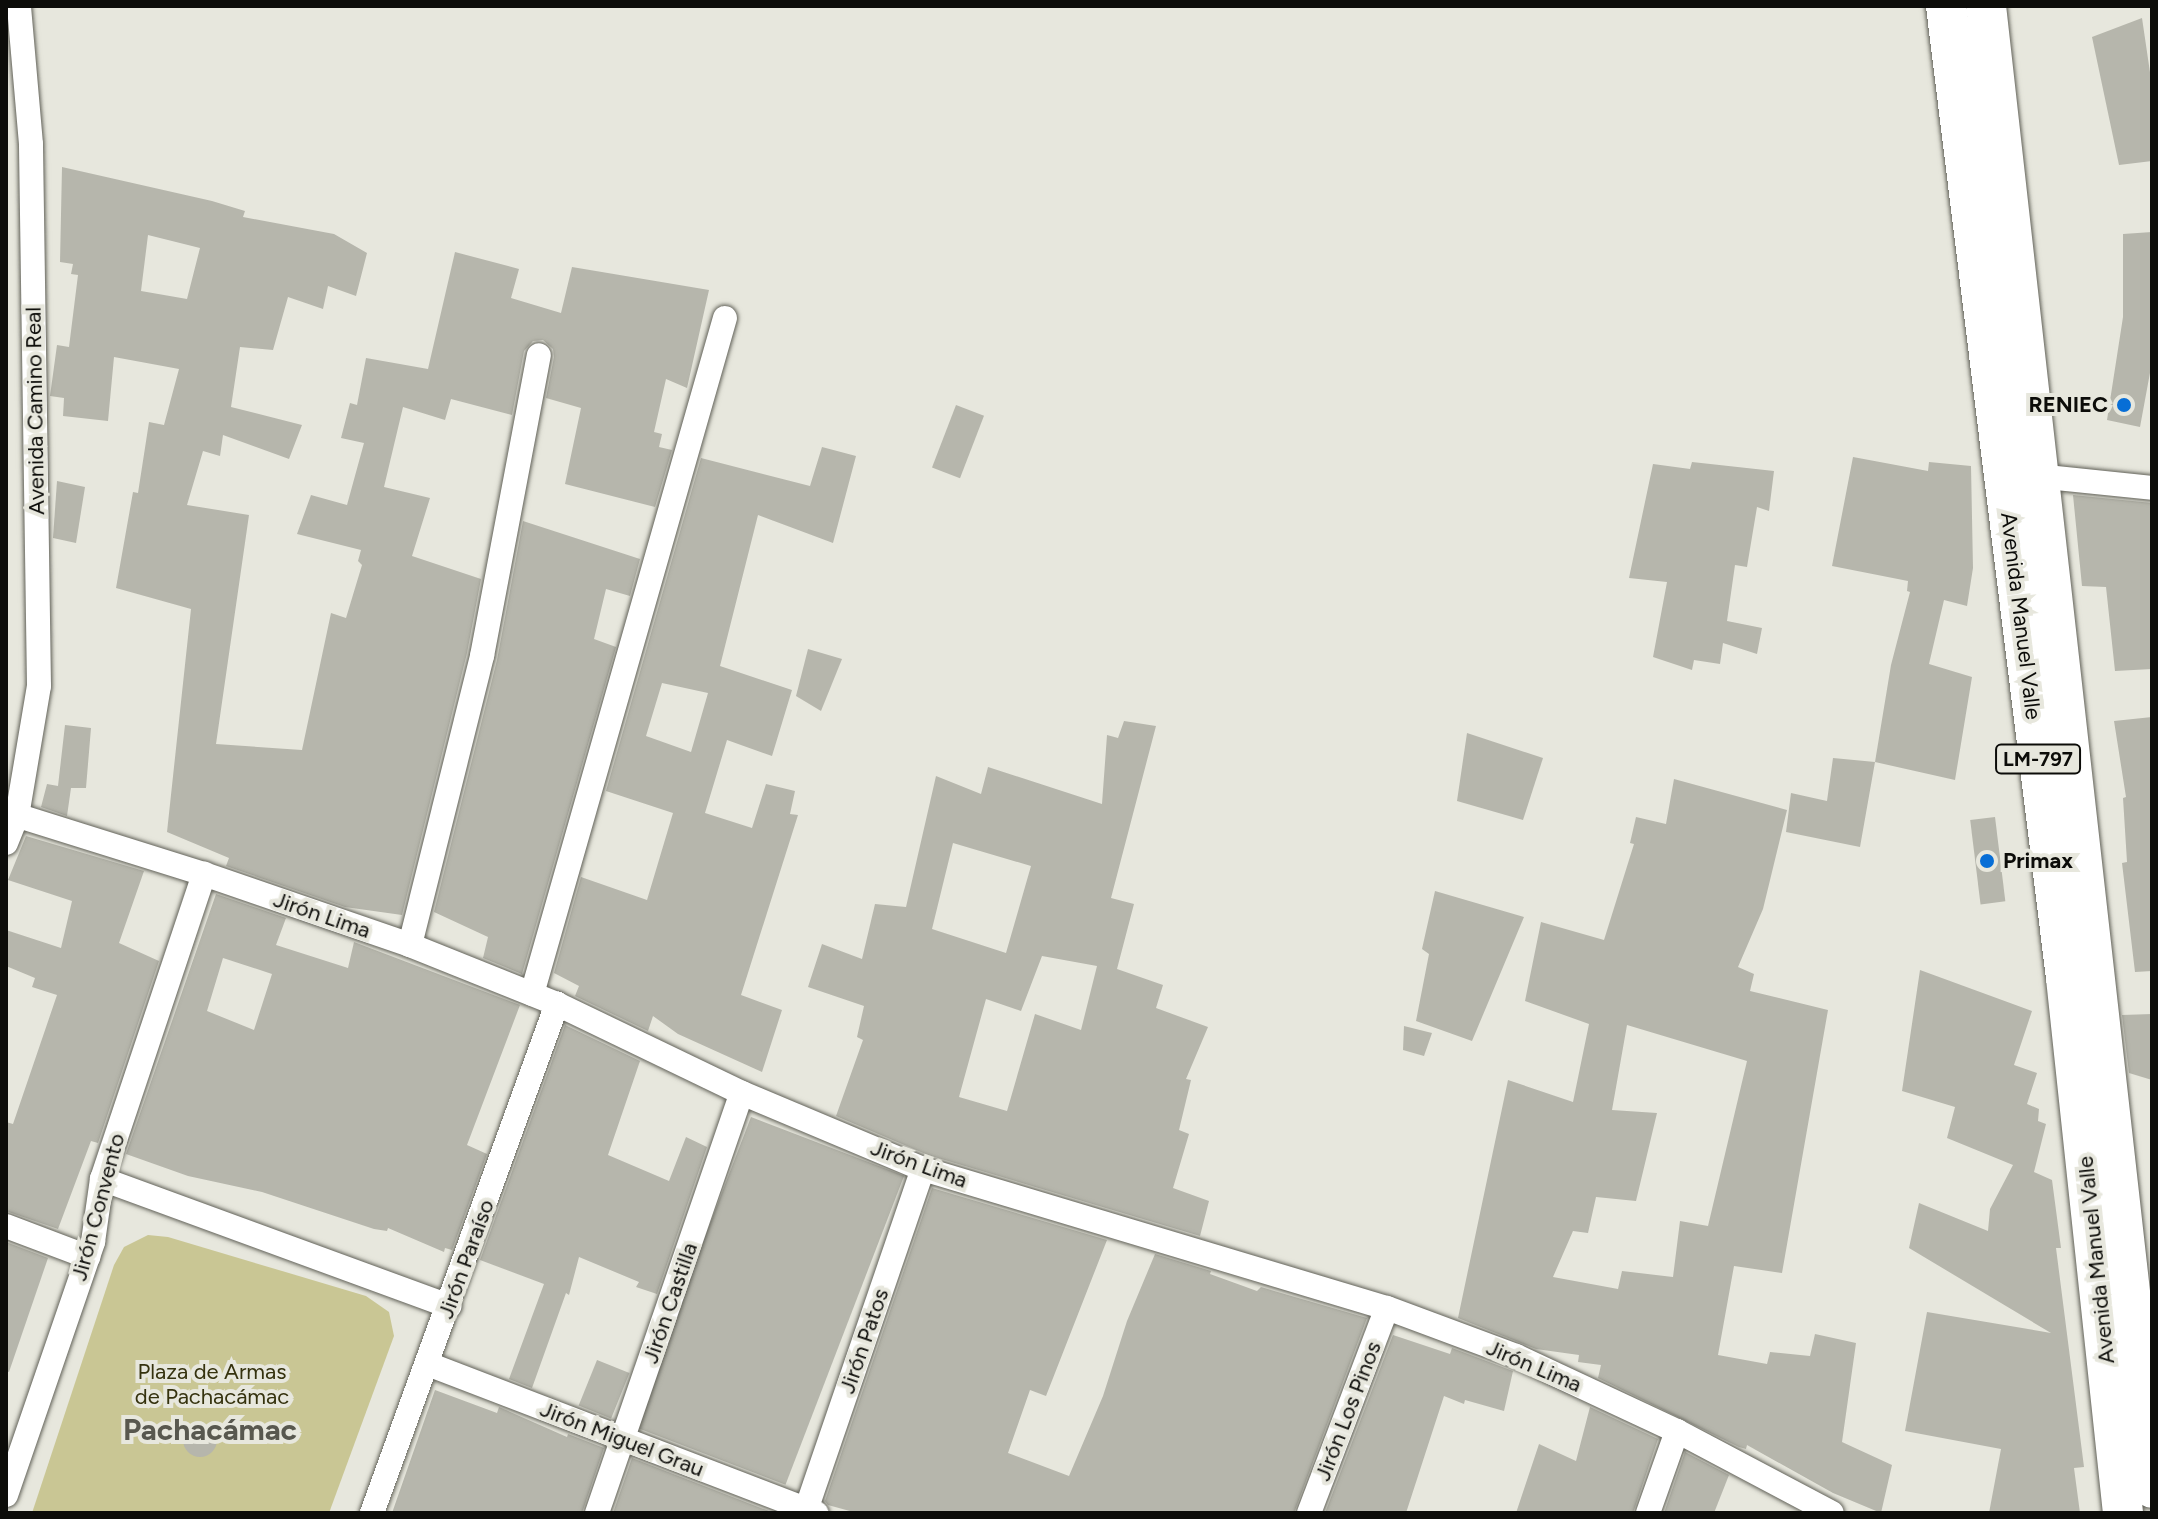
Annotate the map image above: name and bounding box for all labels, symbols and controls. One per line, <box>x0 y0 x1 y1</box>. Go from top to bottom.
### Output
street label: Avenida Camino Real <box>20 307 50 515</box>
place label: RENIEC <box>2029 392 2108 418</box>
marker: RENIEC <box>2115 396 2133 414</box>
street label: Avenida Manuel Valle <box>1995 511 2047 721</box>
road number: LM-797 <box>1994 743 2082 775</box>
place label: Primax <box>2003 848 2073 874</box>
marker: Primax <box>1978 852 1996 870</box>
street label: Jirón Lima <box>270 886 374 944</box>
street label: Jirón Convento <box>66 1130 130 1284</box>
street label: Jirón Lima <box>867 1134 971 1194</box>
street label: Avenida Manuel Valle <box>2072 1155 2120 1365</box>
street label: Jirón Paraíso <box>432 1196 500 1322</box>
street label: Jirón Castilla <box>637 1239 703 1367</box>
street label: Jirón Patos <box>834 1285 894 1397</box>
street label: Jirón Lima <box>1482 1334 1586 1398</box>
street label: Jirón Los Pinos <box>1309 1337 1387 1485</box>
park label: Plaza de Armas de Pachacámac <box>135 1358 289 1410</box>
street label: Jirón Miguel Grau <box>536 1396 708 1482</box>
district label: Pachacámac <box>123 1412 297 1448</box>

